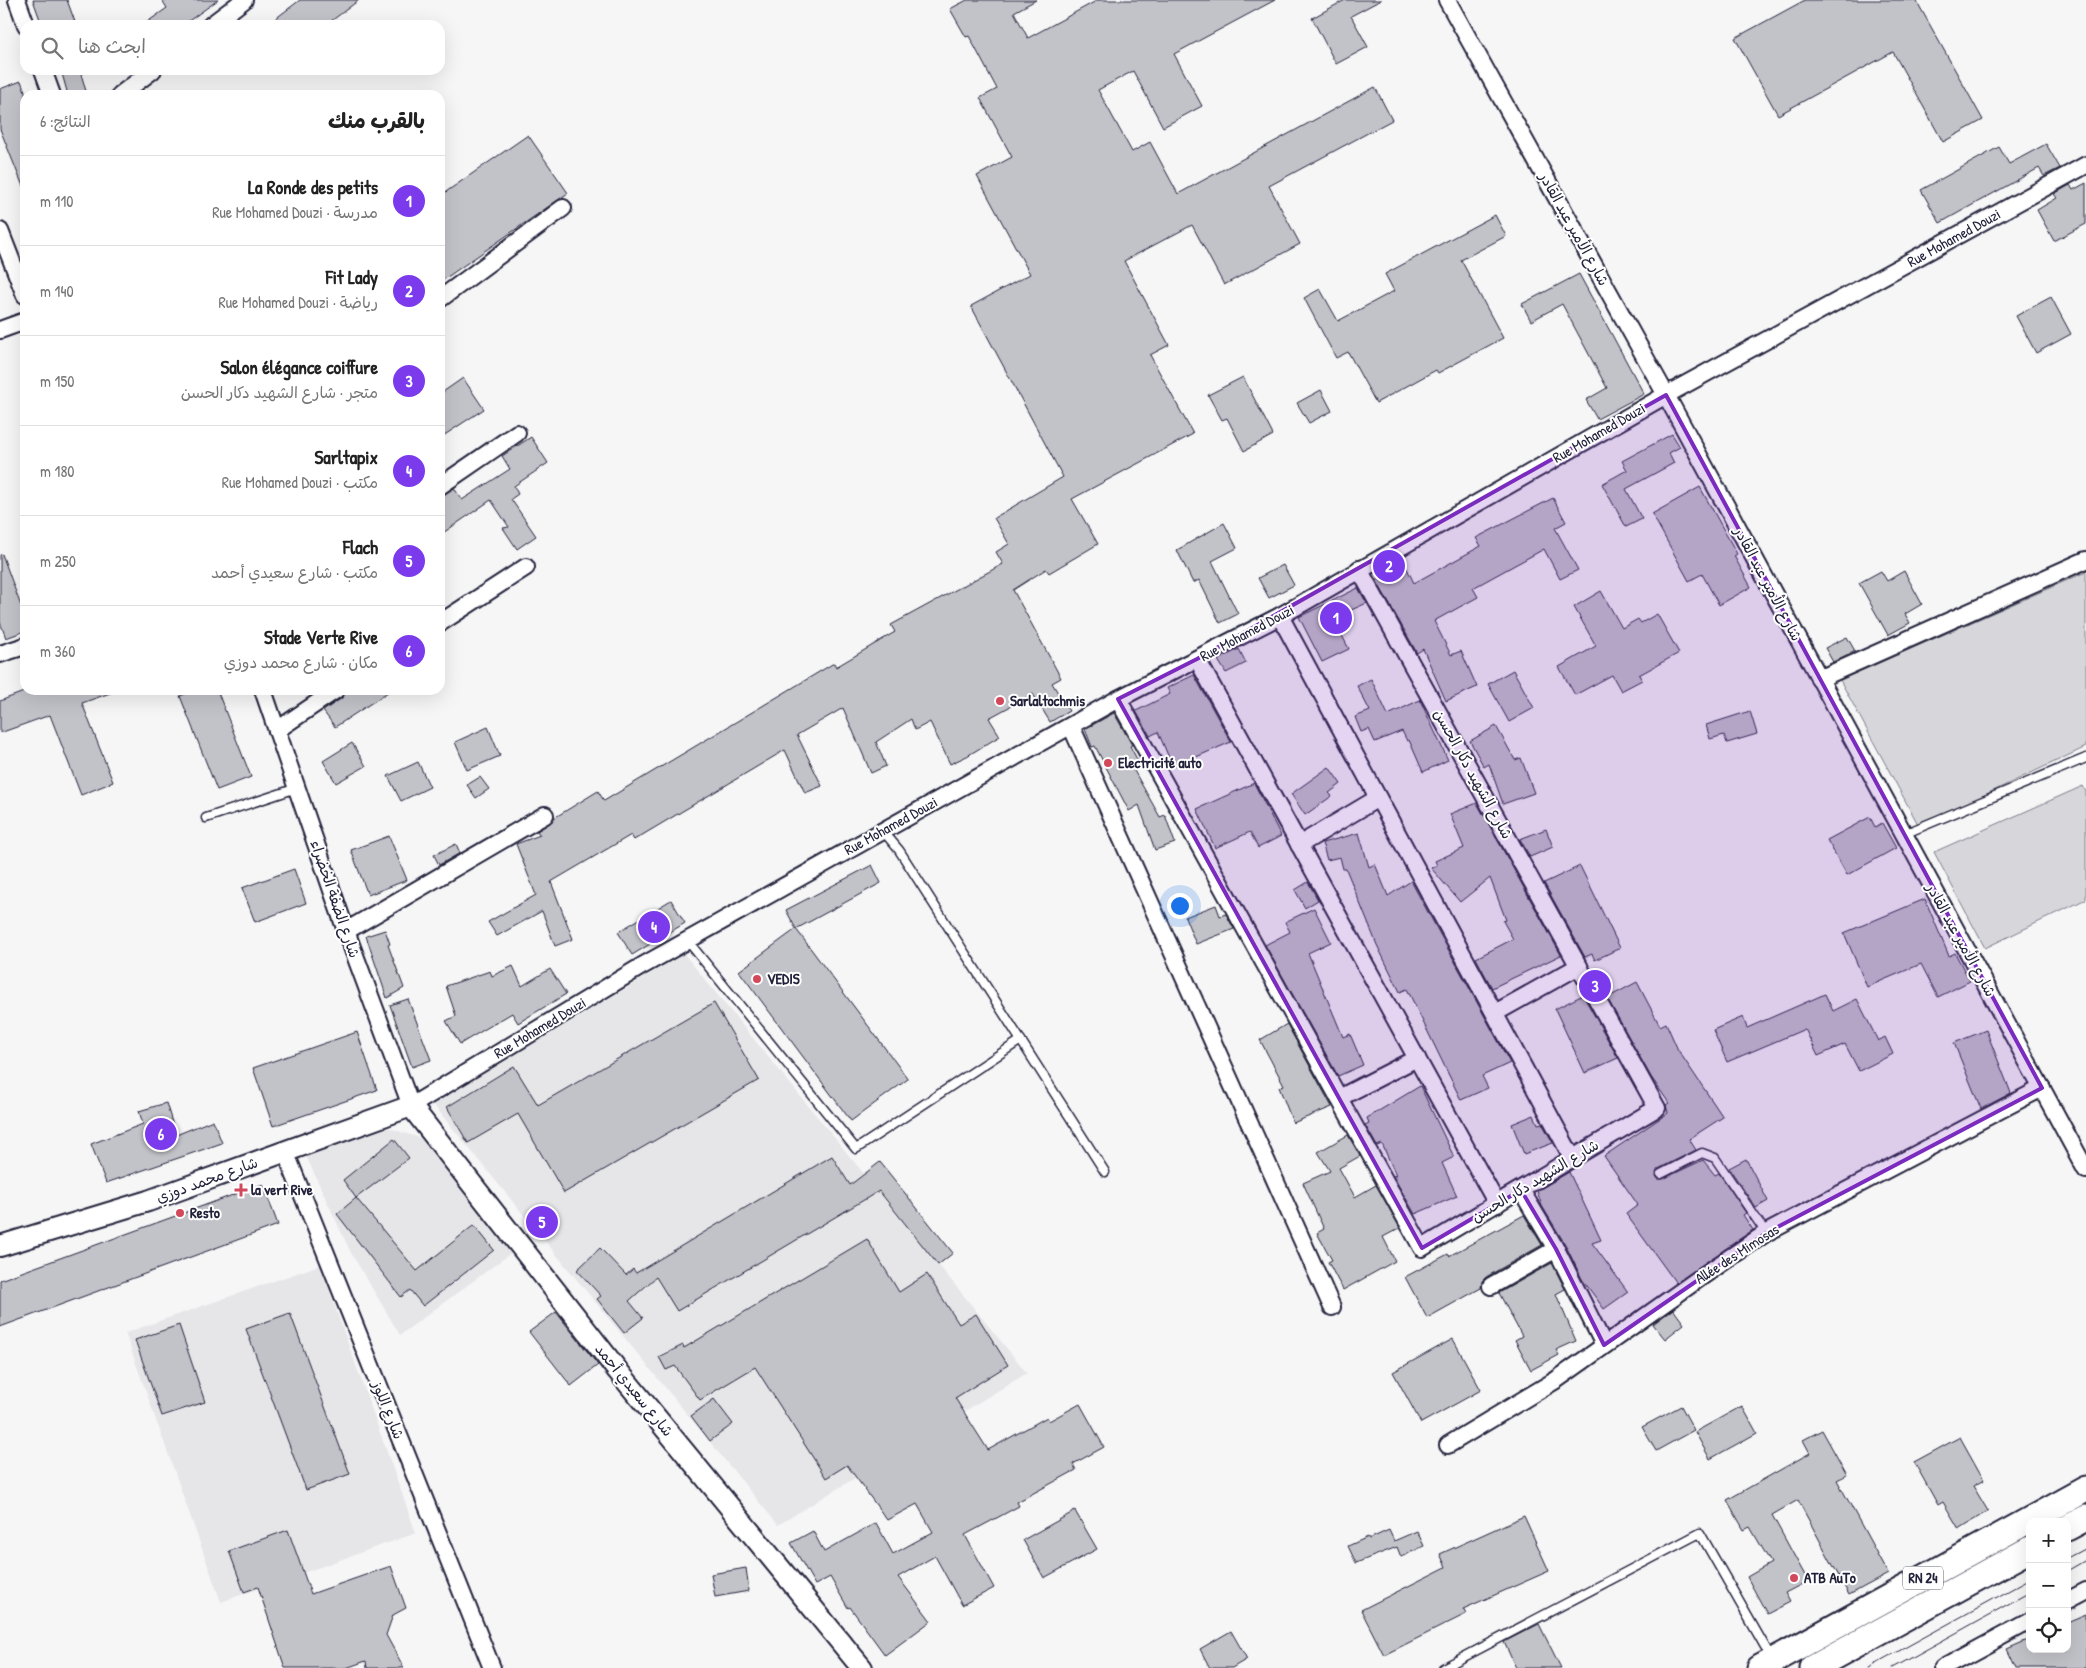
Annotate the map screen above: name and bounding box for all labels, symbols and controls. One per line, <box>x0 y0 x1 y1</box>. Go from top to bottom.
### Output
search box <box>20 20 445 75</box>
text: ابحث هنا <box>78 33 146 59</box>
icon: search <box>38 34 66 62</box>
text: بالقرب منك <box>328 106 425 135</box>
text: النتائج: 6 <box>40 110 91 132</box>
street label: شارع الأمير عبد القادر <box>1534 167 1614 289</box>
text: La Ronde des petits <box>248 174 378 200</box>
text: 110 m <box>40 190 73 212</box>
text: 1 <box>406 190 412 212</box>
text: مدرسة · Rue Mohamed Douzi <box>212 201 378 223</box>
street label: Rue Mohamed Douzi <box>1903 203 2004 272</box>
text: Fit Lady <box>326 264 378 290</box>
text: 140 m <box>40 280 74 302</box>
text: 2 <box>405 280 413 302</box>
text: رياضة · Rue Mohamed Douzi <box>218 291 378 313</box>
text: Salon élégance coiffure <box>220 354 378 380</box>
text: 150 m <box>40 370 74 392</box>
text: 3 <box>405 370 413 392</box>
text: متجر · شارع الشهيد دكار الحسن <box>181 381 378 403</box>
street label: Rue Mohamed Douzi <box>1549 398 1649 468</box>
text: Sarltapix <box>315 444 378 470</box>
text: 180 m <box>40 460 74 482</box>
text: 4 <box>406 460 412 482</box>
text: مكتب · Rue Mohamed Douzi <box>222 471 378 493</box>
street label: شارع الأمير عبد القادر <box>1729 522 1807 645</box>
text: Flach <box>343 534 378 560</box>
pin: 2 <box>1373 547 1405 585</box>
text: 250 m <box>40 550 76 572</box>
text: 5 <box>406 550 412 572</box>
text: مكتب · شارع سعيدي أحمد <box>211 561 378 583</box>
street label: Rue Mohamed Douzi <box>1196 599 1298 666</box>
pin: 1 <box>1320 599 1352 637</box>
text: Stade Verte Rive <box>264 624 378 650</box>
text: 360 m <box>40 640 75 662</box>
text: 6 <box>406 640 412 662</box>
text: مكان · شارع محمد دوزي <box>224 651 378 673</box>
place label: Sarlaltochmis <box>1010 690 1085 711</box>
marker: Sarlaltochmis <box>994 695 1006 707</box>
street label: شارع الشهيد دكار الحسن <box>1429 705 1518 843</box>
place label: Electricité auto <box>1118 752 1202 773</box>
marker: Electricité auto <box>1102 757 1114 769</box>
street label: Rue Mohamed Douzi <box>840 791 941 860</box>
street label: شارع الضفة الخضراء <box>305 837 365 961</box>
street label: شارع الأمير عبد القادر <box>1921 878 2001 1000</box>
your location <box>1167 893 1193 919</box>
pin: 4 <box>638 908 670 946</box>
pin: 3 <box>1579 967 1611 1005</box>
place label: VEDIS <box>767 968 800 989</box>
marker: VEDIS <box>751 973 763 985</box>
street label: Rue Mohamed Douzi <box>490 992 590 1063</box>
pin: 6 <box>145 1115 177 1153</box>
street label: شارع الشهيد دكار الحسن <box>1467 1134 1603 1227</box>
street label: شارع محمد دوزي <box>153 1151 261 1209</box>
place label: la vert Rive <box>251 1179 313 1200</box>
marker: la vert Rive <box>235 1184 247 1196</box>
place label: Resto <box>190 1202 220 1223</box>
pin: 5 <box>526 1203 558 1241</box>
marker: Resto <box>174 1207 186 1219</box>
street label: Allée des Mimosas <box>1691 1218 1783 1289</box>
street label: شارع سعيدي أحمد <box>590 1339 678 1441</box>
street label: شارع اللوز <box>367 1377 410 1442</box>
map controls <box>2026 1518 2071 1653</box>
button: + <box>2026 1518 2071 1563</box>
button: − <box>2026 1563 2071 1608</box>
road number: RN 24 <box>1903 1566 1943 1590</box>
place label: ATB AuTo <box>1804 1567 1856 1588</box>
marker: ATB AuTo <box>1788 1572 1800 1584</box>
button: locate <box>2026 1608 2071 1653</box>

